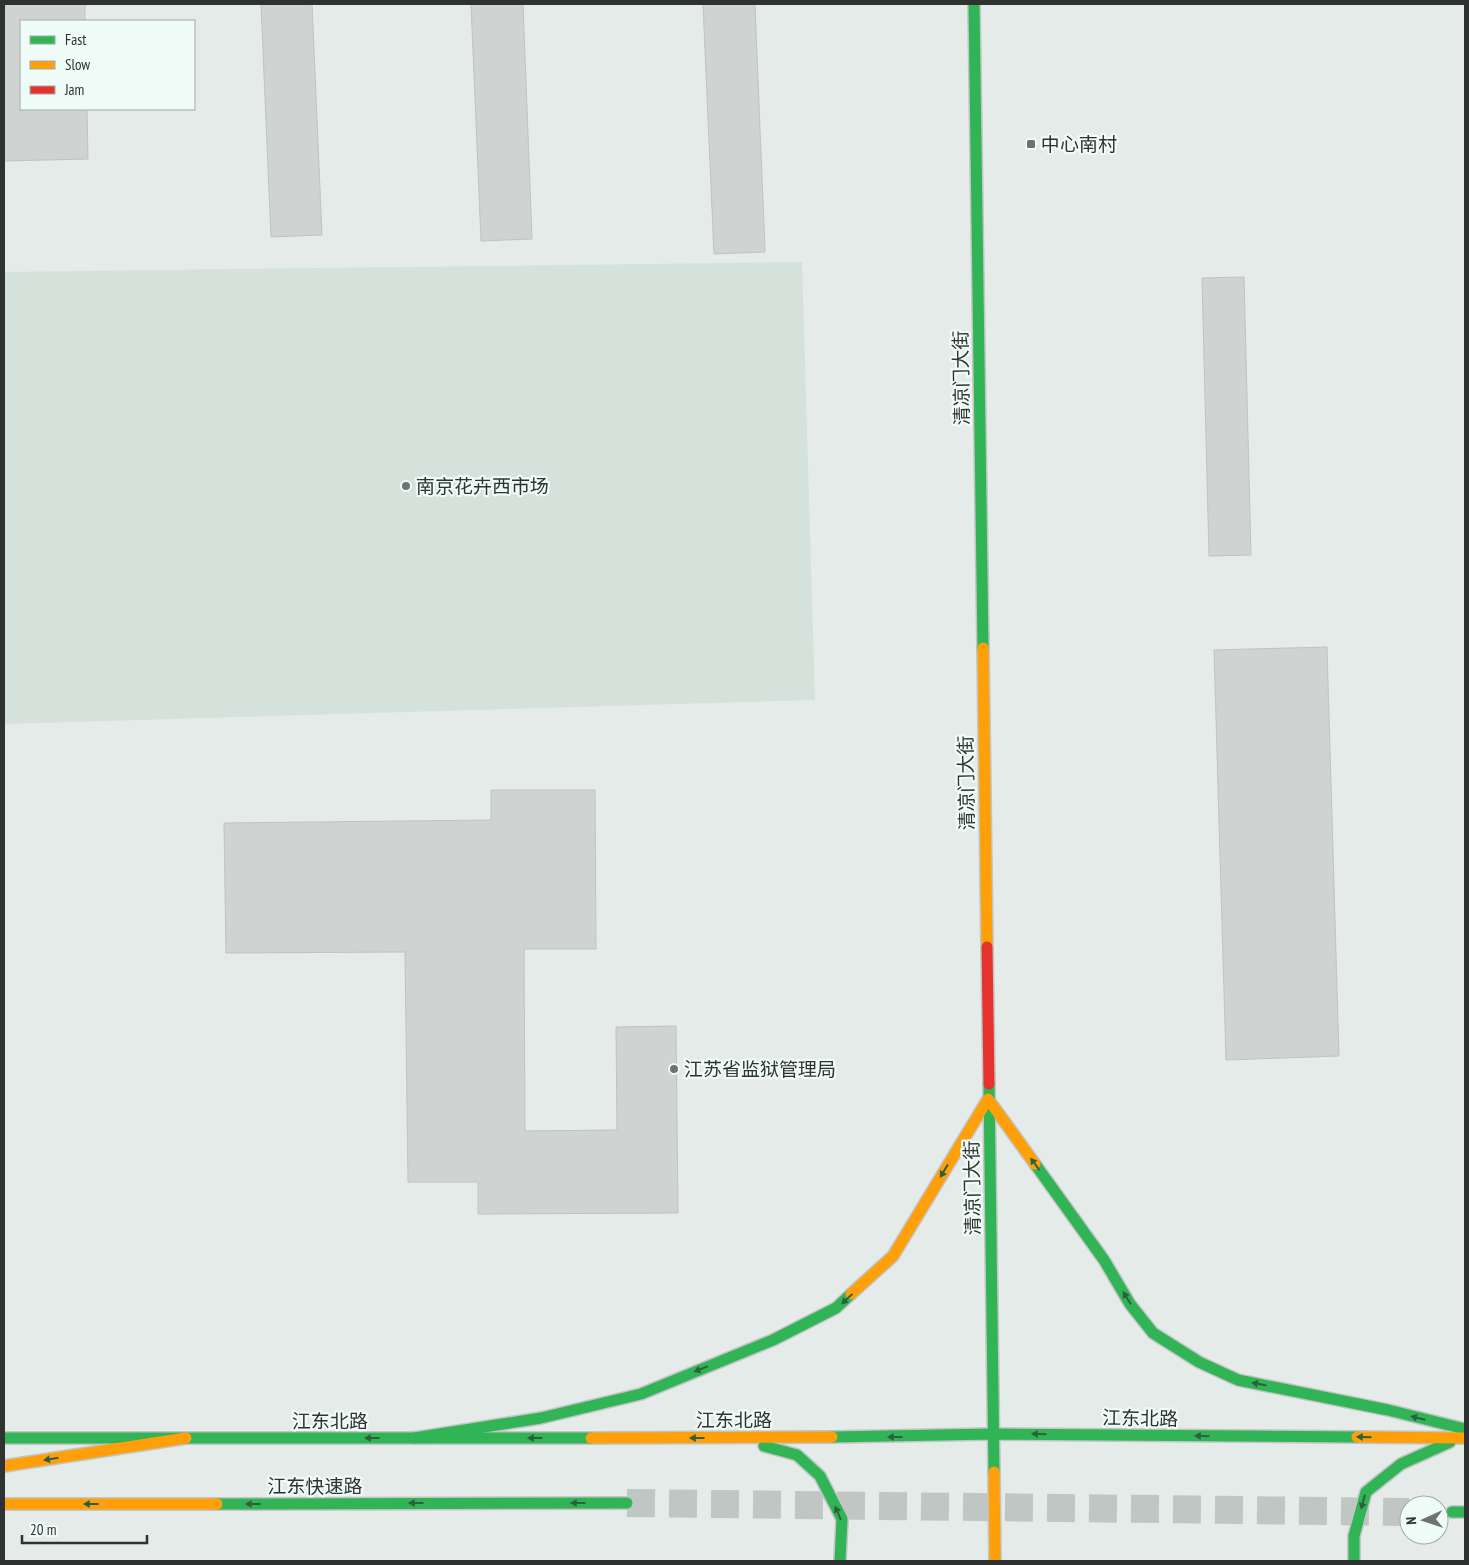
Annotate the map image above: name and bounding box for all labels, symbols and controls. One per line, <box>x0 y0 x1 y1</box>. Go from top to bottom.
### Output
legend <box>20 20 195 110</box>
text: Fast <box>65 30 86 49</box>
text: Slow <box>65 55 90 74</box>
text: Jam <box>64 80 84 99</box>
place label: 中心南村 <box>1041 132 1117 156</box>
marker: 中心南村 <box>1025 138 1037 150</box>
street label: 清凉门大街 <box>948 330 974 426</box>
place label: 南京花卉西市场 <box>416 474 549 498</box>
marker: 南京花卉西市场 <box>400 480 412 492</box>
street label: 清凉门大街 <box>953 735 979 831</box>
place label: 江苏省监狱管理局 <box>684 1057 836 1081</box>
marker: 江苏省监狱管理局 <box>668 1063 680 1075</box>
street label: 清凉门大街 <box>959 1140 985 1236</box>
one-way arrow <box>1030 1157 1040 1171</box>
one-way arrow <box>940 1164 949 1177</box>
one-way arrow <box>1122 1291 1132 1304</box>
one-way arrow <box>841 1293 853 1305</box>
one-way arrow <box>694 1366 709 1374</box>
one-way arrow <box>1250 1380 1266 1388</box>
street label: 江东北路 <box>1102 1405 1178 1431</box>
street label: 江东北路 <box>696 1408 772 1432</box>
street label: 江东北路 <box>292 1409 368 1433</box>
one-way arrow <box>1410 1413 1425 1421</box>
one-way arrow <box>1031 1430 1047 1438</box>
one-way arrow <box>1193 1432 1209 1440</box>
one-way arrow <box>887 1433 903 1441</box>
one-way arrow <box>1356 1433 1372 1441</box>
one-way arrow <box>364 1434 380 1442</box>
one-way arrow <box>527 1434 543 1442</box>
one-way arrow <box>689 1434 705 1442</box>
one-way arrow <box>43 1455 59 1463</box>
street label: 江东快速路 <box>267 1474 363 1498</box>
one-way arrow <box>1359 1495 1367 1510</box>
north arrow <box>1399 1495 1449 1545</box>
one-way arrow <box>408 1499 424 1507</box>
one-way arrow <box>570 1499 586 1507</box>
one-way arrow <box>83 1500 99 1508</box>
one-way arrow <box>245 1500 261 1508</box>
one-way arrow <box>834 1506 842 1520</box>
scale bar <box>22 1512 148 1544</box>
text: N <box>1402 1516 1420 1525</box>
text: 20 m <box>30 1520 56 1539</box>

